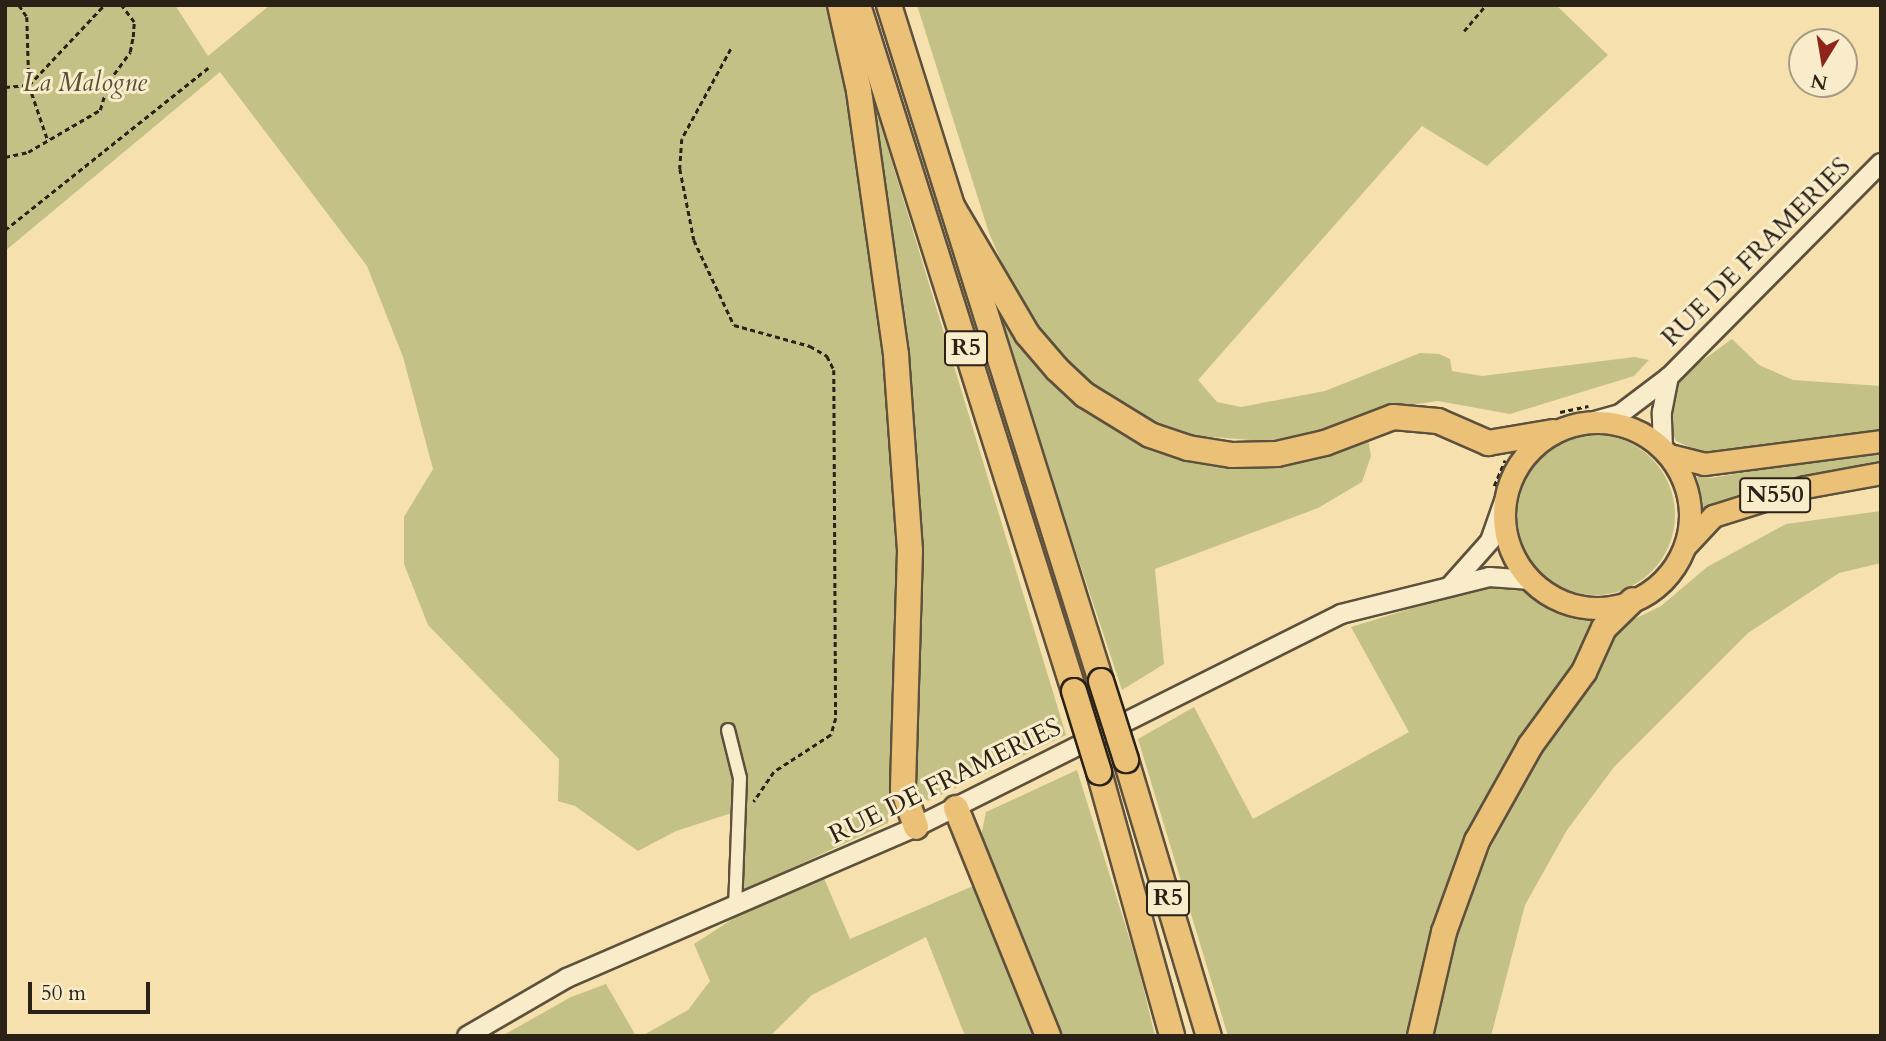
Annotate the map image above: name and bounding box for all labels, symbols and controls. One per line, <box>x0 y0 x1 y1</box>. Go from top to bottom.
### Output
north arrow <box>1788 28 1858 98</box>
park label: La Malogne <box>23 67 147 99</box>
text: N <box>1809 67 1830 96</box>
street label: RUE DE FRAMERIES <box>1655 151 1857 353</box>
road number: R5 <box>943 328 989 368</box>
road number: N550 <box>1738 474 1812 516</box>
street label: RUE DE FRAMERIES <box>824 711 1066 851</box>
road number: R5 <box>1145 877 1191 918</box>
scale bar <box>32 968 154 1012</box>
text: 50 m <box>41 979 86 1008</box>

